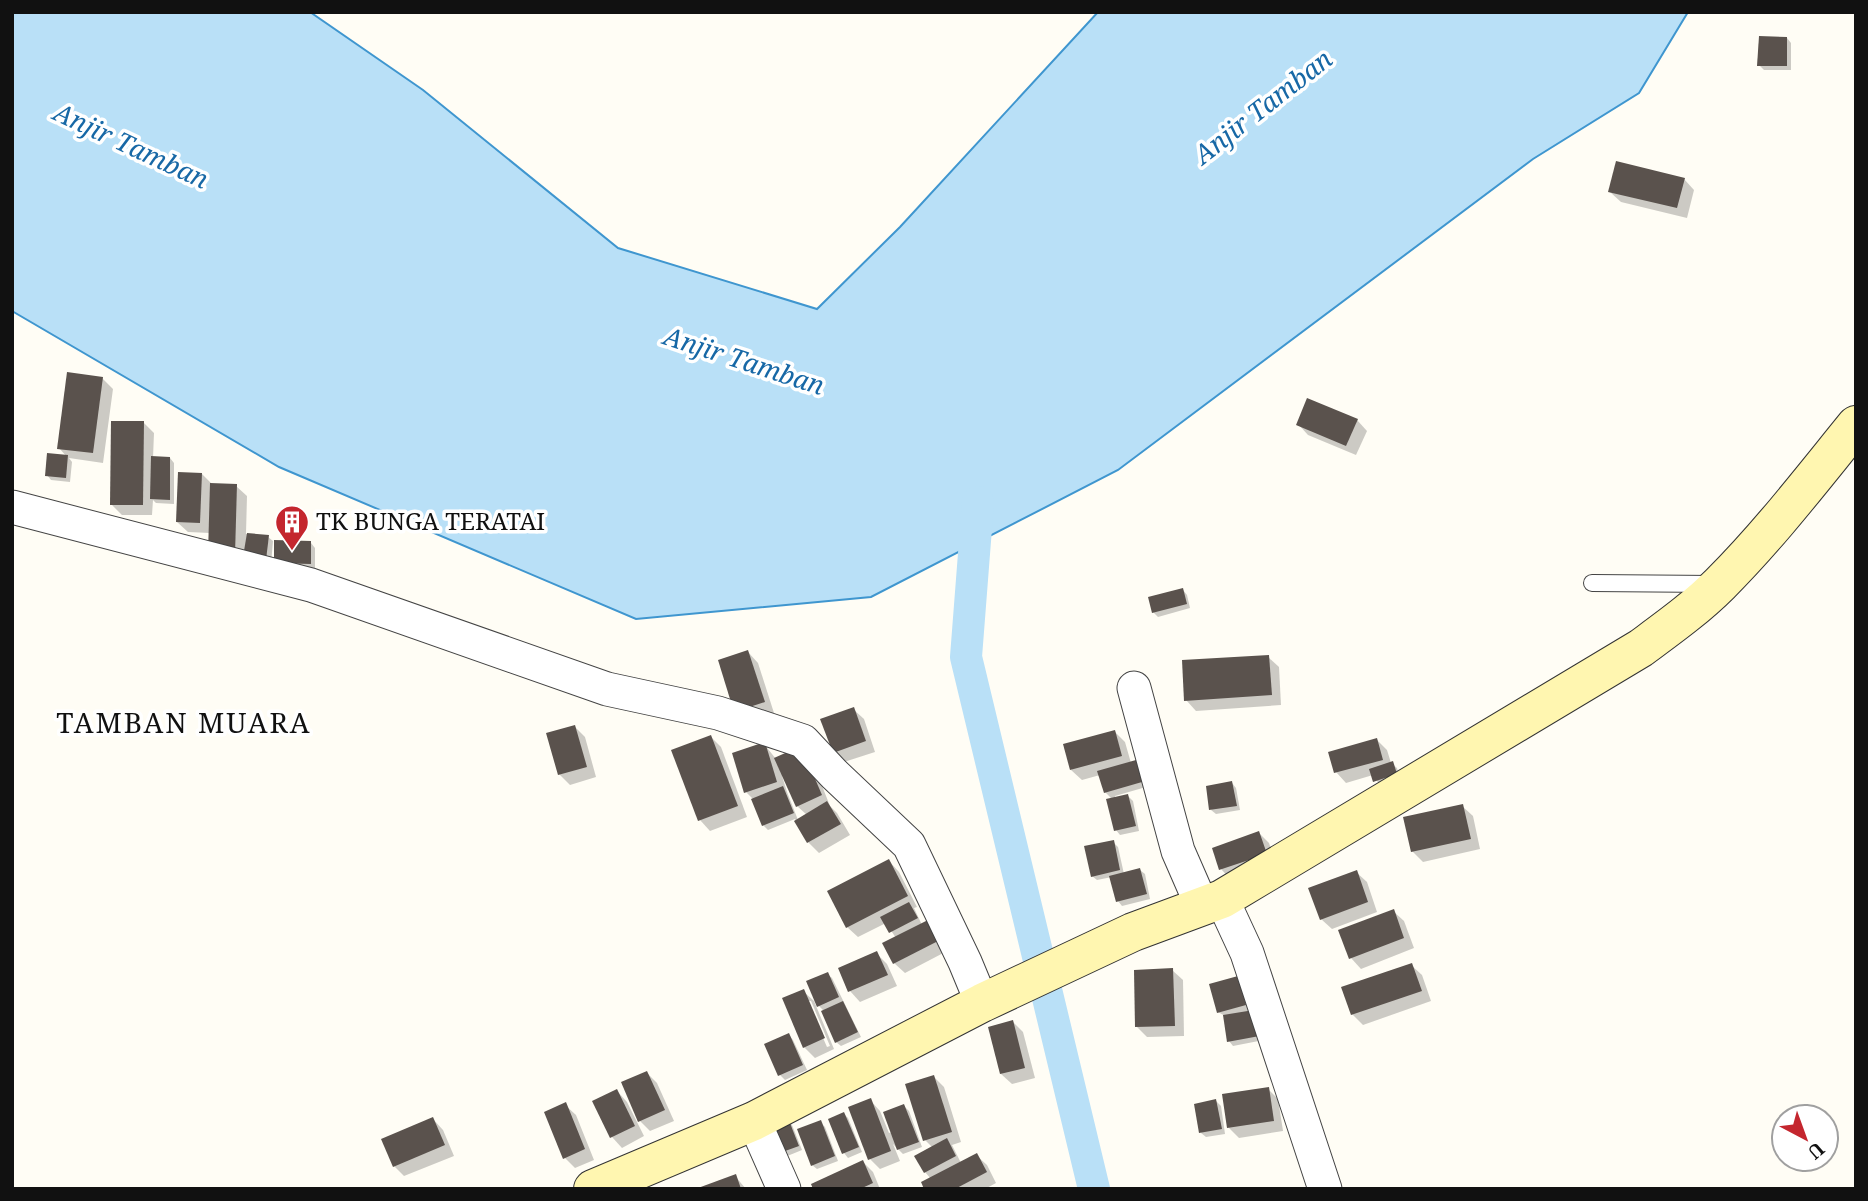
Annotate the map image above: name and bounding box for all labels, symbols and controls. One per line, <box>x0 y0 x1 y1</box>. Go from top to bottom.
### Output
water label: Anjir Tamban <box>1184 40 1340 173</box>
water label: Anjir Tamban <box>46 93 215 197</box>
water label: Anjir Tamban <box>657 316 830 403</box>
building icon: TK BUNGA TERATAI <box>273 503 311 552</box>
place label: TK BUNGA TERATAI <box>316 504 545 537</box>
district label: TAMBAN MUARA <box>56 703 312 741</box>
north arrow <box>1770 1103 1840 1173</box>
text: U <box>1802 1136 1830 1165</box>

